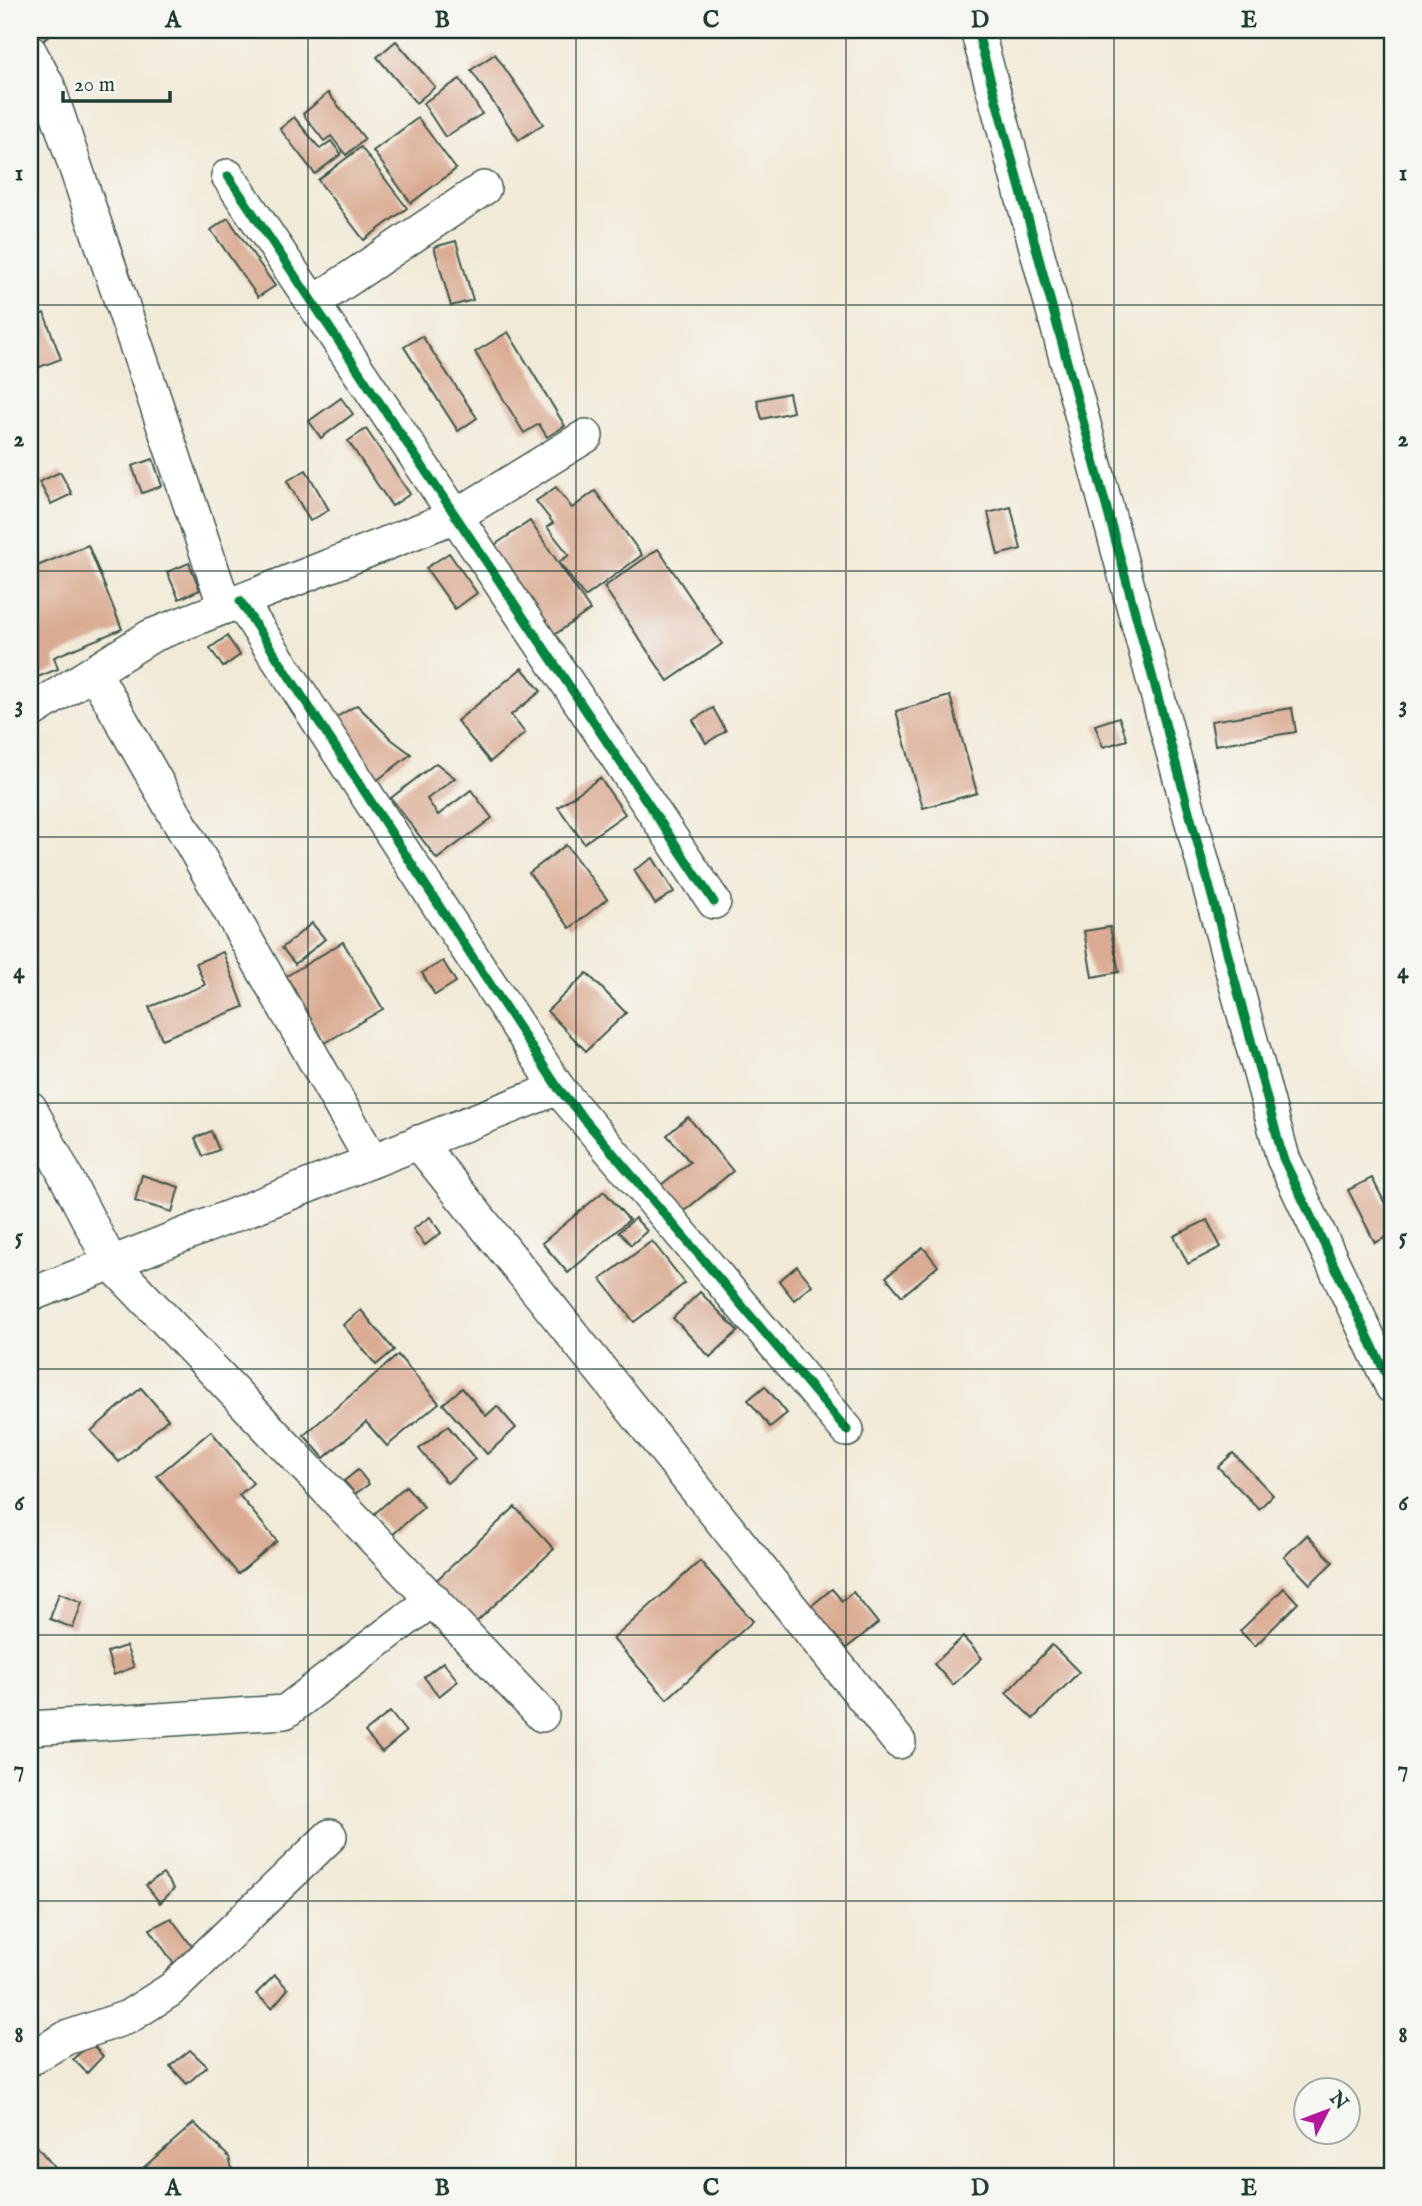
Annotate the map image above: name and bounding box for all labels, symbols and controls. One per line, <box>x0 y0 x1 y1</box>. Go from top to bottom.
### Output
text: A <box>164 6 182 35</box>
text: B <box>434 6 450 35</box>
text: C <box>703 6 720 35</box>
text: D <box>971 6 989 35</box>
text: E <box>1241 6 1257 35</box>
scale bar <box>63 60 170 104</box>
text: 20 m <box>74 72 115 99</box>
text: 1 <box>15 159 23 188</box>
text: 1 <box>1399 159 1407 188</box>
text: 2 <box>14 425 25 454</box>
text: 2 <box>1398 425 1409 454</box>
text: 3 <box>15 691 23 720</box>
text: 3 <box>1399 691 1407 720</box>
text: 4 <box>13 957 25 986</box>
text: 4 <box>1397 957 1409 986</box>
text: 5 <box>15 1223 24 1252</box>
text: 5 <box>1399 1223 1408 1252</box>
text: 6 <box>14 1489 25 1518</box>
text: 6 <box>1398 1489 1409 1518</box>
text: 7 <box>14 1755 24 1784</box>
text: 7 <box>1398 1755 1408 1784</box>
text: 8 <box>14 2021 24 2050</box>
text: 8 <box>1398 2021 1408 2050</box>
north arrow <box>1292 2076 1362 2146</box>
text: N <box>1323 2086 1353 2116</box>
text: A <box>164 2174 182 2203</box>
text: B <box>434 2174 450 2203</box>
text: C <box>703 2174 720 2203</box>
text: D <box>971 2174 989 2203</box>
text: E <box>1241 2174 1257 2203</box>

